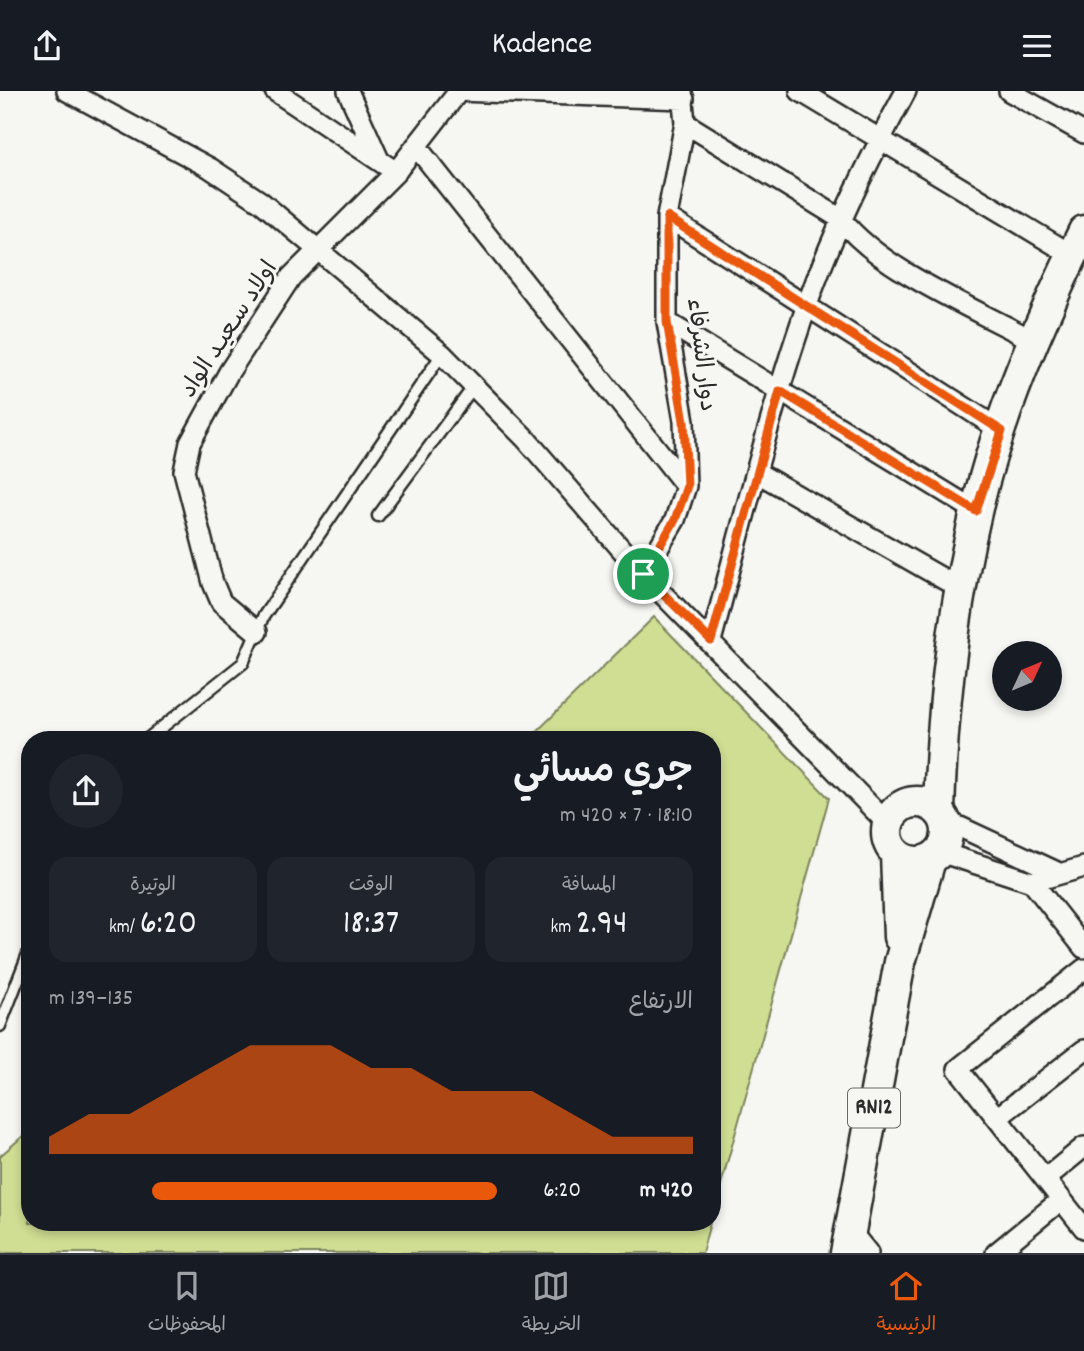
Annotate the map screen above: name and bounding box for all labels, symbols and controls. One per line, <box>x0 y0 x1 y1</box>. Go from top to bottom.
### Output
text: Kadence <box>492 23 592 69</box>
icon: share <box>28 27 66 65</box>
icon: menu <box>1018 27 1056 65</box>
street label: اولاد سـعيـد الواد <box>173 255 287 405</box>
street label: دوار الشرفاء <box>676 296 724 414</box>
pin <box>613 544 673 604</box>
icon: arrive <box>624 555 662 593</box>
north arrow <box>992 641 1062 711</box>
map controls <box>992 641 1062 711</box>
text: جري مسائي <box>513 746 693 801</box>
button: share <box>49 754 123 828</box>
text: 18:10 · 7 × 420 m <box>560 800 693 833</box>
text: الوتيرة <box>130 873 176 900</box>
text: الوقت <box>349 873 393 900</box>
text: المسافة <box>562 873 616 900</box>
text: 6:20 <box>140 900 197 950</box>
text: 18:37 <box>343 900 399 950</box>
text: 2.94 <box>576 900 627 950</box>
text: /km <box>109 915 140 942</box>
text: km <box>551 915 576 942</box>
text: 135–139 m <box>49 983 133 1016</box>
text: الارتفاع <box>629 987 693 1020</box>
road number: RN12 <box>848 1089 900 1127</box>
text: 6:20 <box>543 1175 581 1208</box>
text: 420 m <box>640 1175 693 1208</box>
tab: المحفوظات <box>148 1267 226 1340</box>
tab: الخريطة <box>522 1267 581 1340</box>
tab: الرئيسية <box>877 1267 936 1340</box>

